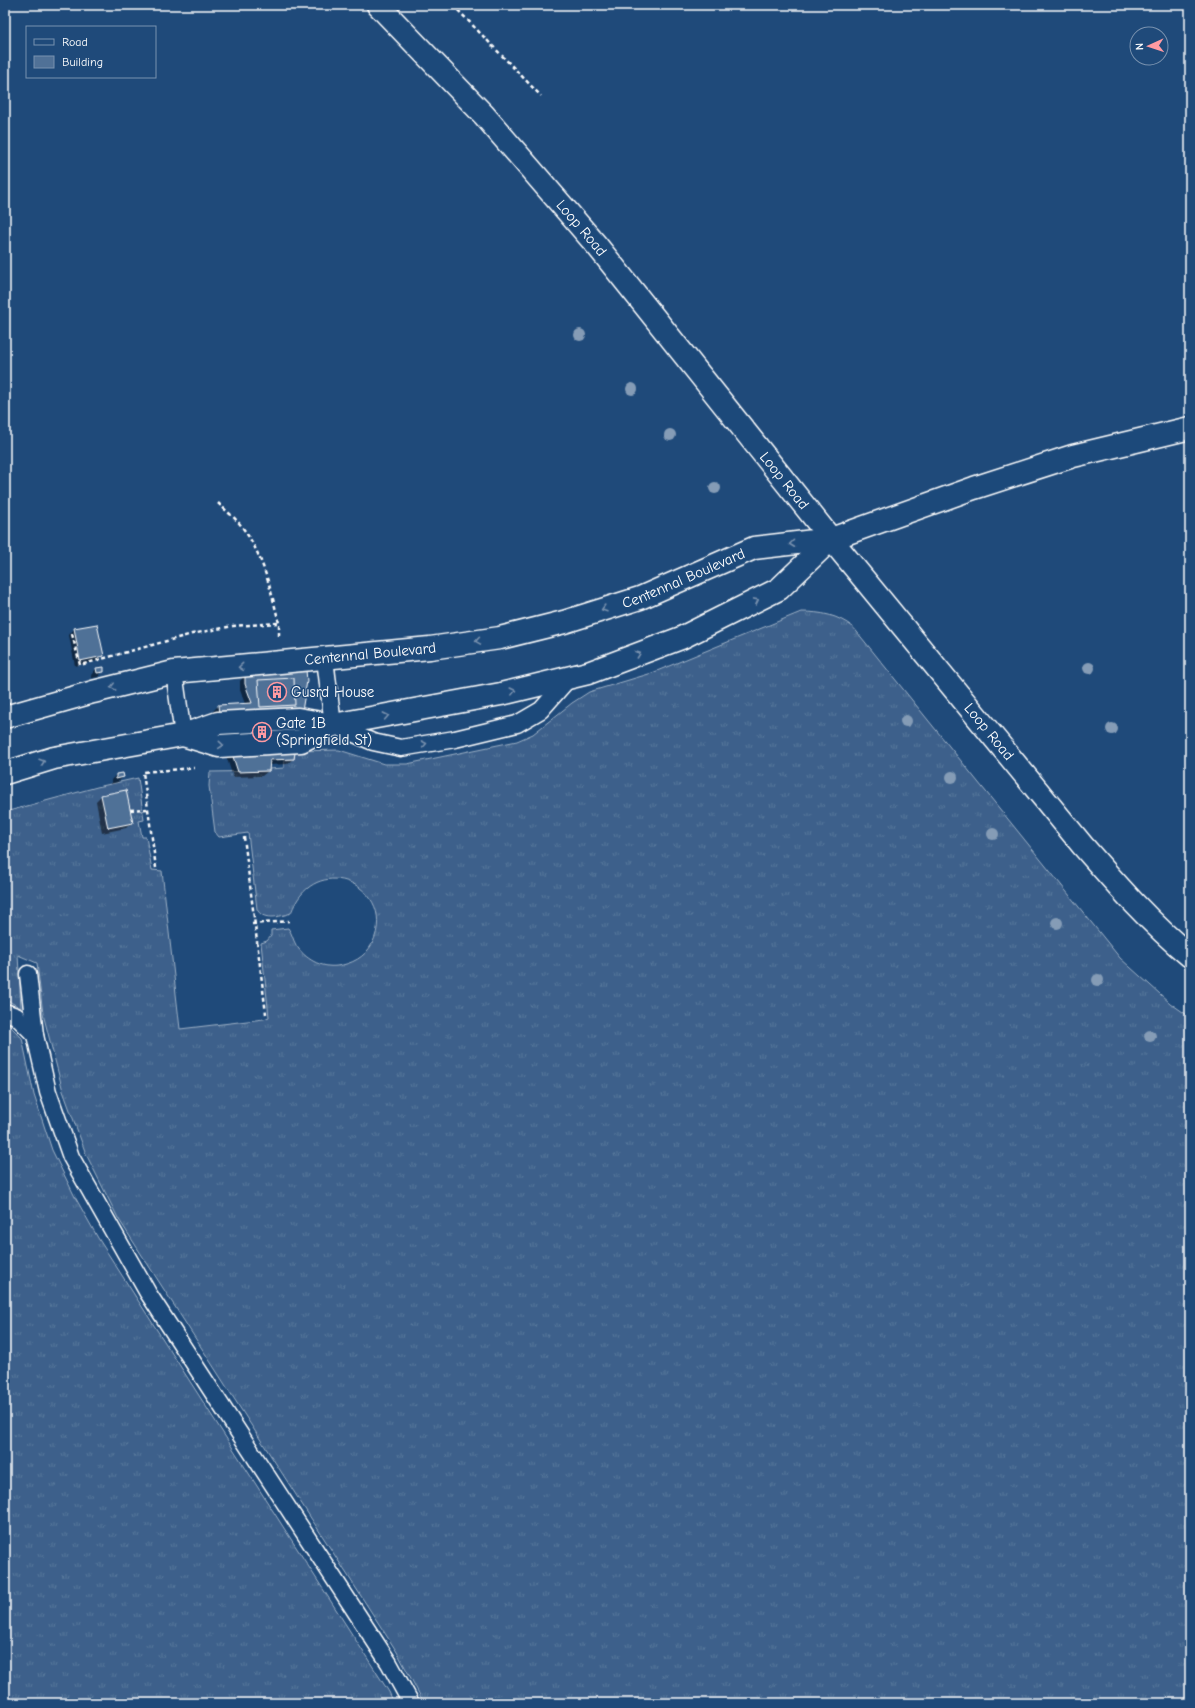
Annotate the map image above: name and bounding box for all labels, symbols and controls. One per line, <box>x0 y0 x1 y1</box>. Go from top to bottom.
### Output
legend <box>26 26 156 78</box>
north arrow <box>1129 26 1169 66</box>
text: Road <box>62 35 88 49</box>
text: N <box>1133 43 1146 50</box>
text: Building <box>62 55 103 69</box>
street label: Loop Road <box>552 196 611 260</box>
street label: Loop Road <box>756 448 813 513</box>
one-way arrow <box>789 539 795 548</box>
street label: Centennal Boulevard <box>620 544 748 612</box>
one-way arrow <box>752 598 759 606</box>
one-way arrow <box>601 604 608 613</box>
one-way arrow <box>475 636 482 645</box>
street label: Centennal Boulevard <box>304 638 437 669</box>
one-way arrow <box>634 651 641 659</box>
one-way arrow <box>238 662 244 671</box>
building icon: Gusrd House <box>266 681 288 703</box>
one-way arrow <box>109 682 116 691</box>
place label: Gusrd House <box>291 683 375 701</box>
one-way arrow <box>510 687 516 695</box>
street label: Loop Road <box>960 699 1018 764</box>
one-way arrow <box>383 712 389 721</box>
place label: Gate 1B (Springfield St) <box>276 714 372 749</box>
building icon: Gate 1B (Springfield St) <box>251 721 273 743</box>
one-way arrow <box>421 740 427 749</box>
one-way arrow <box>217 741 224 750</box>
one-way arrow <box>39 758 46 767</box>

